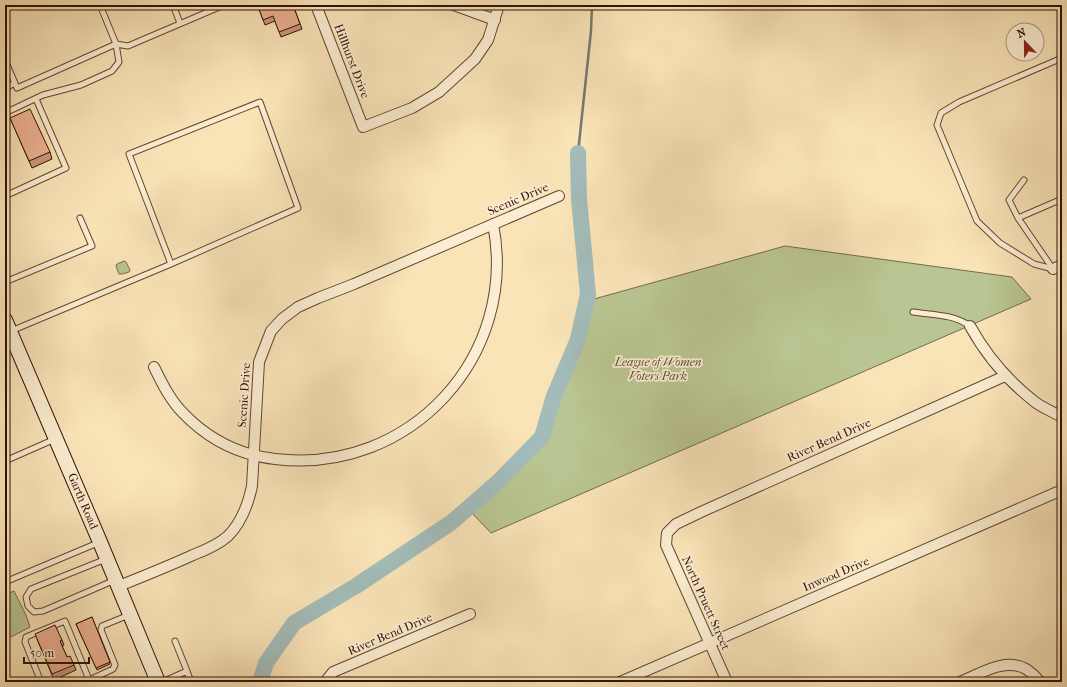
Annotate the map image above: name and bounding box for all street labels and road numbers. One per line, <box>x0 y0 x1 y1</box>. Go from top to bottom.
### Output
street label: Hillhurst Drive <box>331 22 373 100</box>
street label: Scenic Drive <box>485 180 551 218</box>
street label: Scenic Drive <box>235 362 253 428</box>
street label: River Bend Drive <box>785 415 873 465</box>
street label: Garth Road <box>65 471 101 532</box>
street label: North Pruett Street <box>679 554 733 653</box>
street label: Inwood Drive <box>801 554 871 594</box>
street label: River Bend Drive <box>346 610 434 658</box>

